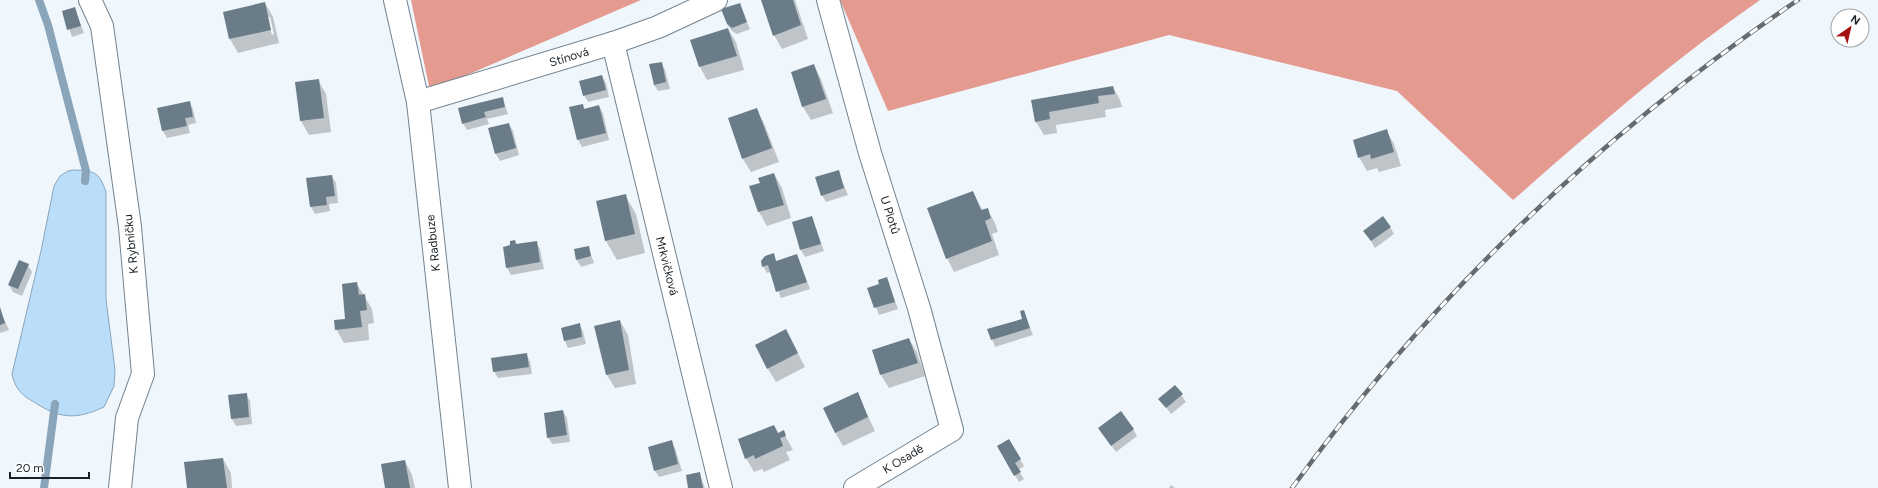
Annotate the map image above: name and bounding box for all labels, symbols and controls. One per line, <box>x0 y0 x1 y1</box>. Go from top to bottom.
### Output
north arrow <box>1830 8 1870 48</box>
text: N <box>1848 12 1862 28</box>
street label: Stínová <box>548 44 590 70</box>
street label: U Plotů <box>877 194 903 236</box>
street label: K Radbuze <box>423 213 443 272</box>
street label: K Rybníčku <box>121 214 141 274</box>
street label: Mrkvičková <box>653 235 681 297</box>
street label: K Osadě <box>880 441 926 477</box>
scale bar <box>10 454 89 480</box>
text: 20 m <box>16 461 44 475</box>

